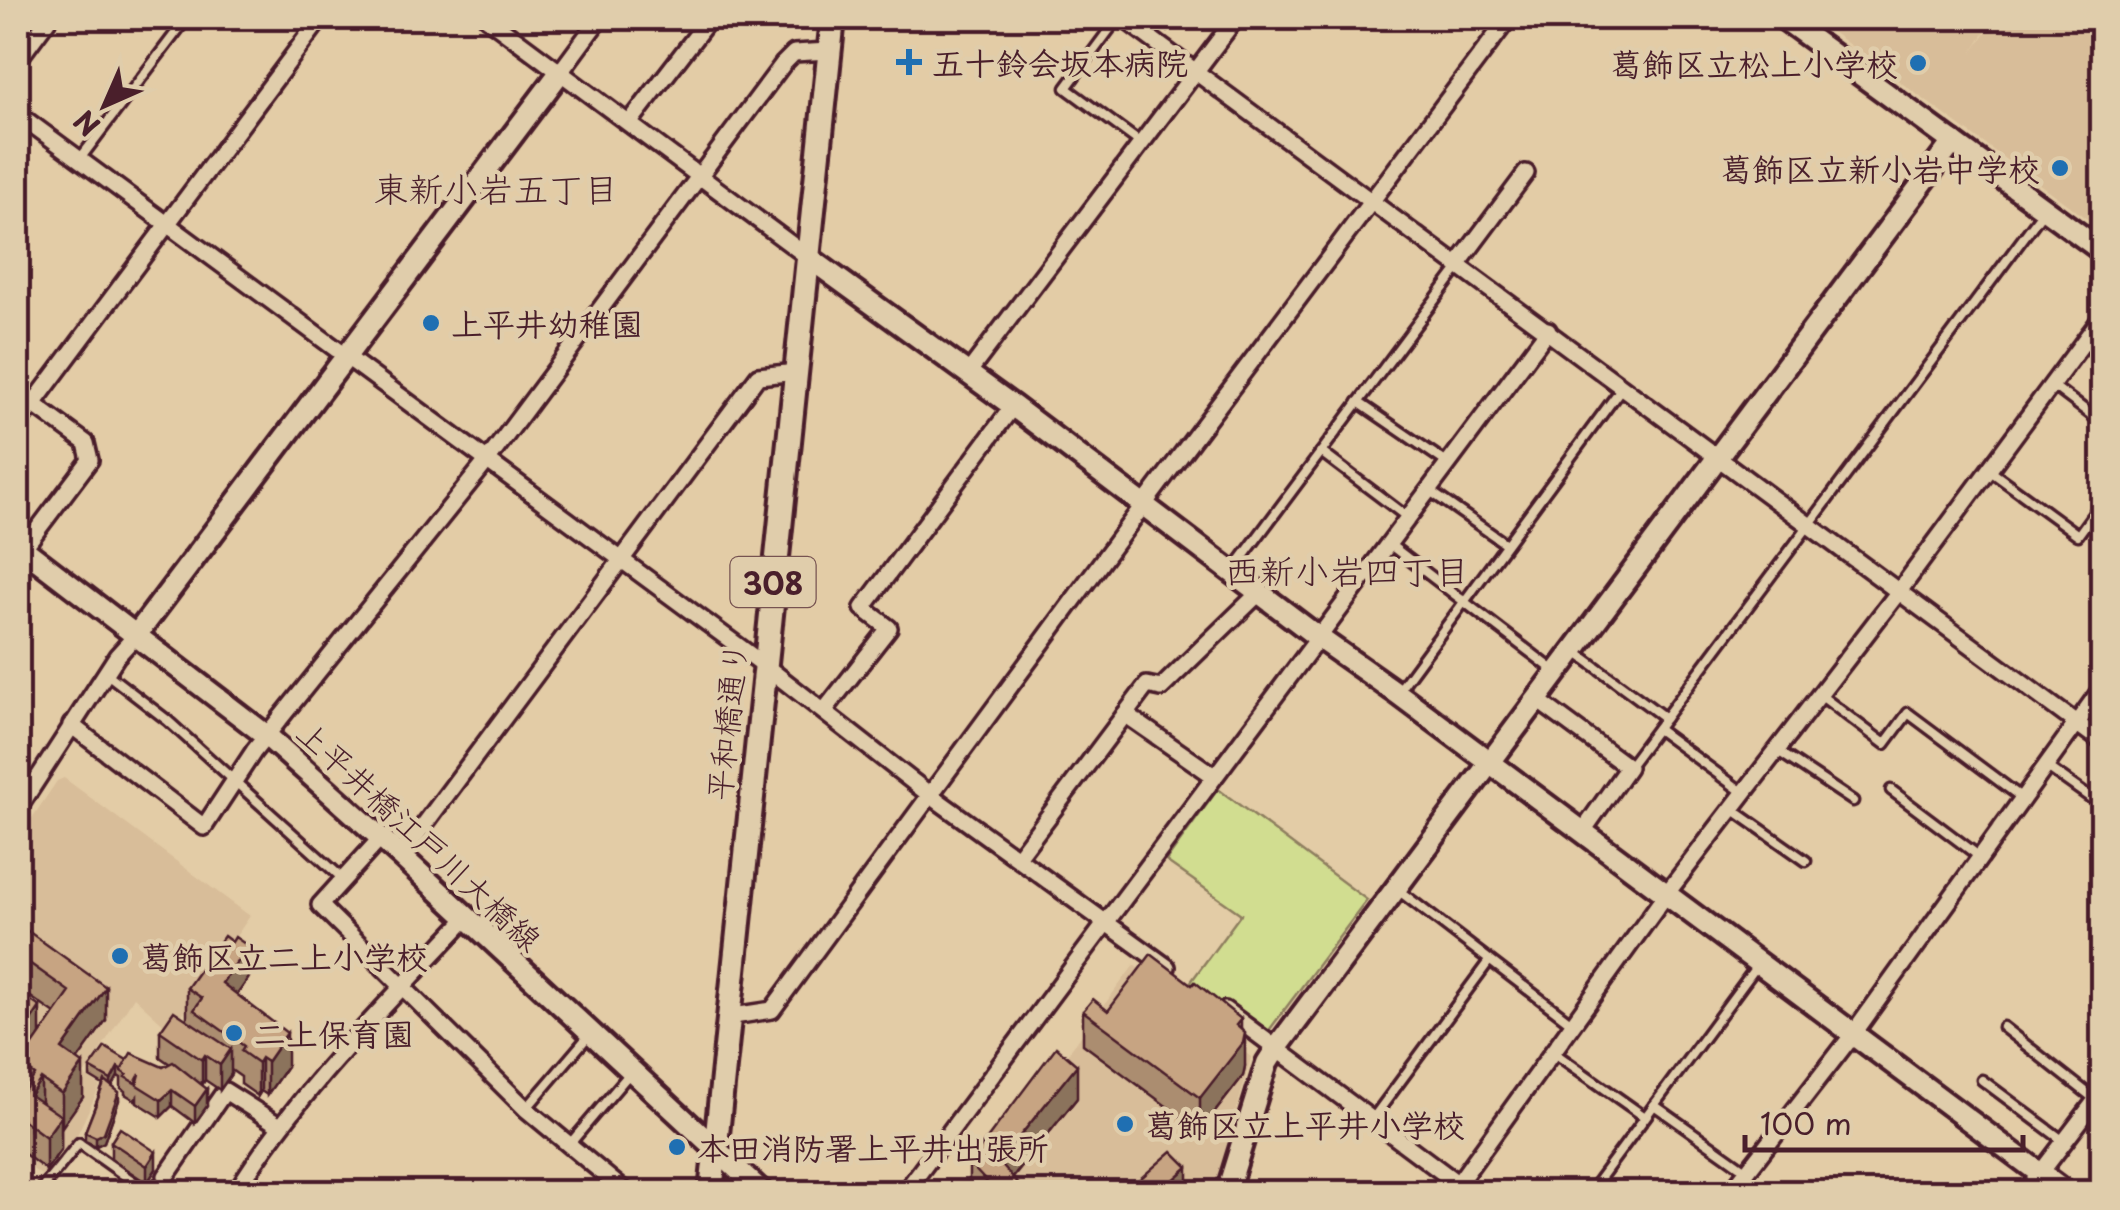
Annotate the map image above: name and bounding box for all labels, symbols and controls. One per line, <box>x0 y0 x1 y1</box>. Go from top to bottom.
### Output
place label: 五十鈴会坂本病院 <box>932 38 1188 86</box>
place label: 葛飾区立松上小学校 <box>1610 39 1898 87</box>
marker: 五十鈴会坂本病院 <box>896 49 922 75</box>
marker: 葛飾区立松上小学校 <box>1907 52 1929 74</box>
north arrow <box>55 55 155 155</box>
text: N <box>63 101 109 147</box>
place label: 葛飾区立新小岩中学校 <box>1720 144 2040 192</box>
marker: 葛飾区立新小岩中学校 <box>2049 157 2071 179</box>
district label: 東新小岩五丁目 <box>373 161 619 214</box>
place label: 上平井幼稚園 <box>451 299 643 347</box>
marker: 上平井幼稚園 <box>420 312 442 334</box>
district label: 西新小岩四丁目 <box>1224 543 1470 596</box>
road number: 308 <box>730 557 816 607</box>
street label: 平和橋通り <box>694 639 758 803</box>
street label: 上平井橋江戸川大橋線 <box>287 708 553 962</box>
place label: 葛飾区立二上小学校 <box>140 932 428 980</box>
marker: 葛飾区立二上小学校 <box>109 945 131 967</box>
place label: 二上保育園 <box>254 1009 414 1057</box>
marker: 二上保育園 <box>223 1022 245 1044</box>
scale bar <box>1745 1090 2022 1152</box>
place label: 葛飾区立上平井小学校 <box>1145 1100 1465 1148</box>
text: 100 m <box>1760 1100 1852 1145</box>
marker: 葛飾区立上平井小学校 <box>1114 1113 1136 1135</box>
place label: 本田消防署上平井出張所 <box>697 1123 1049 1171</box>
marker: 本田消防署上平井出張所 <box>666 1136 688 1158</box>

